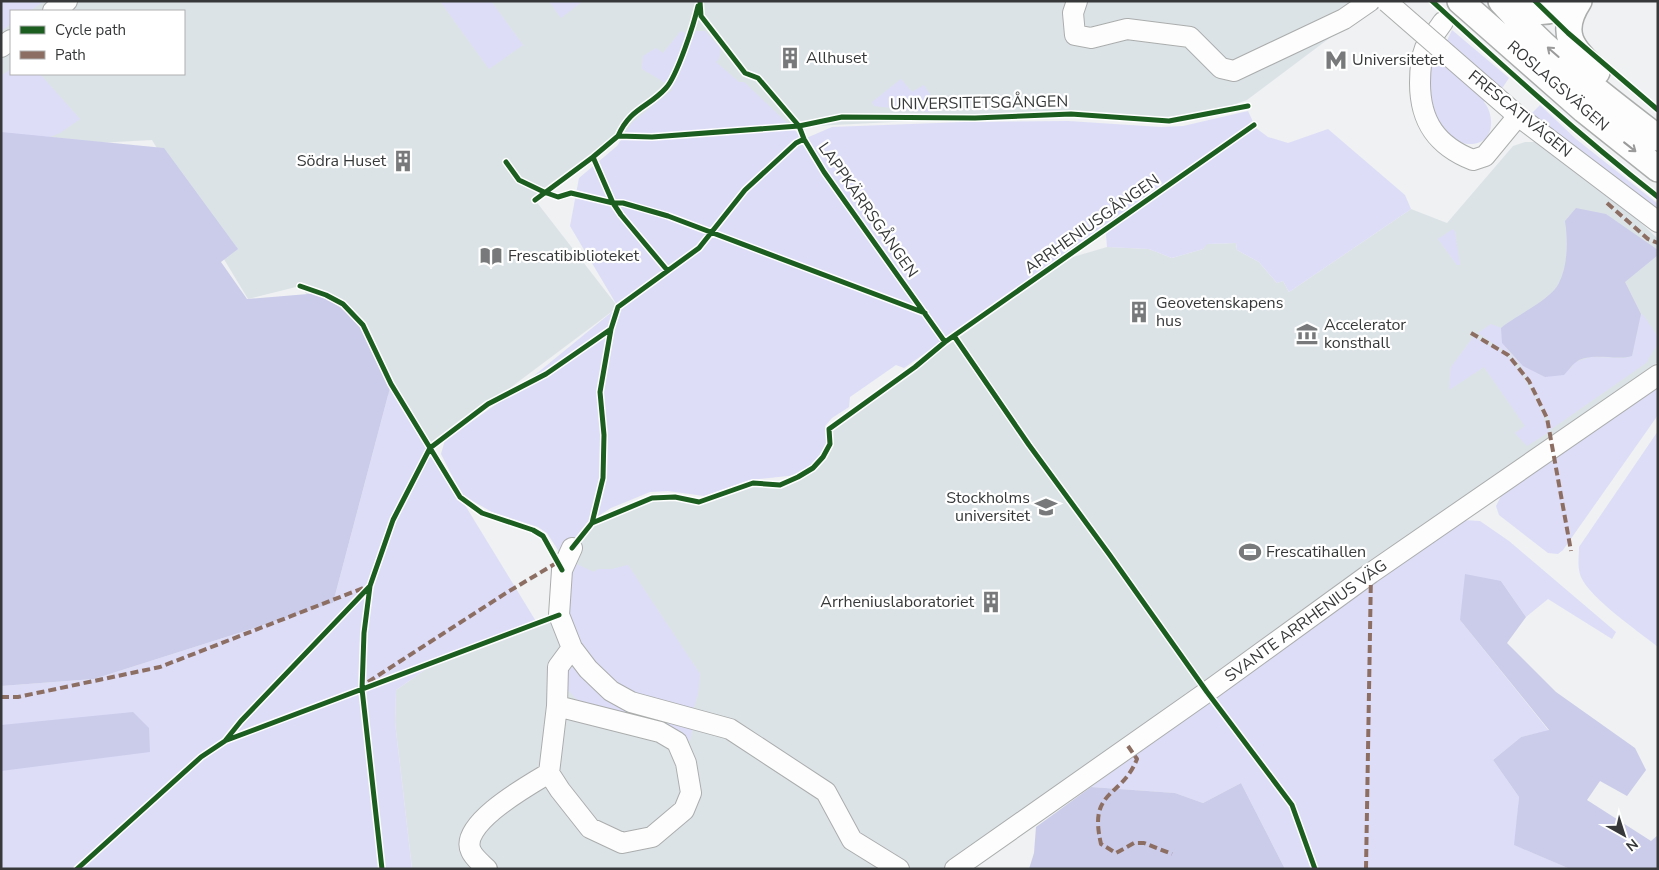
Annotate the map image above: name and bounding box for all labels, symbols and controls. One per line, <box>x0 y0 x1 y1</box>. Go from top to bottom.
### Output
legend <box>10 10 185 75</box>
text: Cycle path <box>55 20 126 40</box>
street label: ROSLAGSVÄGEN <box>1502 36 1614 136</box>
text: Path <box>55 45 86 65</box>
building icon: Allhuset <box>777 45 803 71</box>
one-way arrow <box>1546 46 1559 57</box>
place label: Allhuset <box>806 47 867 69</box>
metro station icon: Universitetet <box>1323 47 1349 73</box>
place label: Universitetet <box>1352 49 1444 71</box>
street label: FRESCATIVÄGEN <box>1464 65 1576 163</box>
street label: UNIVERSITETSGÅNGEN <box>890 90 1068 116</box>
street label: LAPPKÄRRSGÅNGEN <box>813 138 923 282</box>
one-way arrow <box>1623 141 1636 152</box>
building icon: Södra Huset <box>390 148 416 174</box>
place label: Södra Huset <box>297 150 386 172</box>
street label: ARRHENIUSGÅNGEN <box>1020 169 1164 279</box>
library icon: Frescatibiblioteket <box>478 243 504 269</box>
place label: Frescatibiblioteket <box>508 245 640 267</box>
place label: Geovetenskapens hus <box>1156 292 1283 332</box>
building icon: Geovetenskapens hus <box>1126 299 1152 325</box>
place label: Accelerator konsthall <box>1324 314 1406 354</box>
museum icon: Accelerator konsthall <box>1294 321 1320 347</box>
place label: Stockholms universitet <box>946 487 1030 527</box>
school or university icon: Stockholms universitet <box>1033 494 1059 520</box>
sports icon: Frescatihallen <box>1237 539 1263 565</box>
place label: Frescatihallen <box>1266 541 1366 563</box>
street label: SVANTE ARRHENIUS VÄG <box>1220 555 1392 687</box>
building icon: Arrheniuslaboratoriet <box>978 589 1004 615</box>
place label: Arrheniuslaboratoriet <box>820 591 974 613</box>
north arrow <box>1599 810 1649 860</box>
text: N <box>1622 834 1642 855</box>

